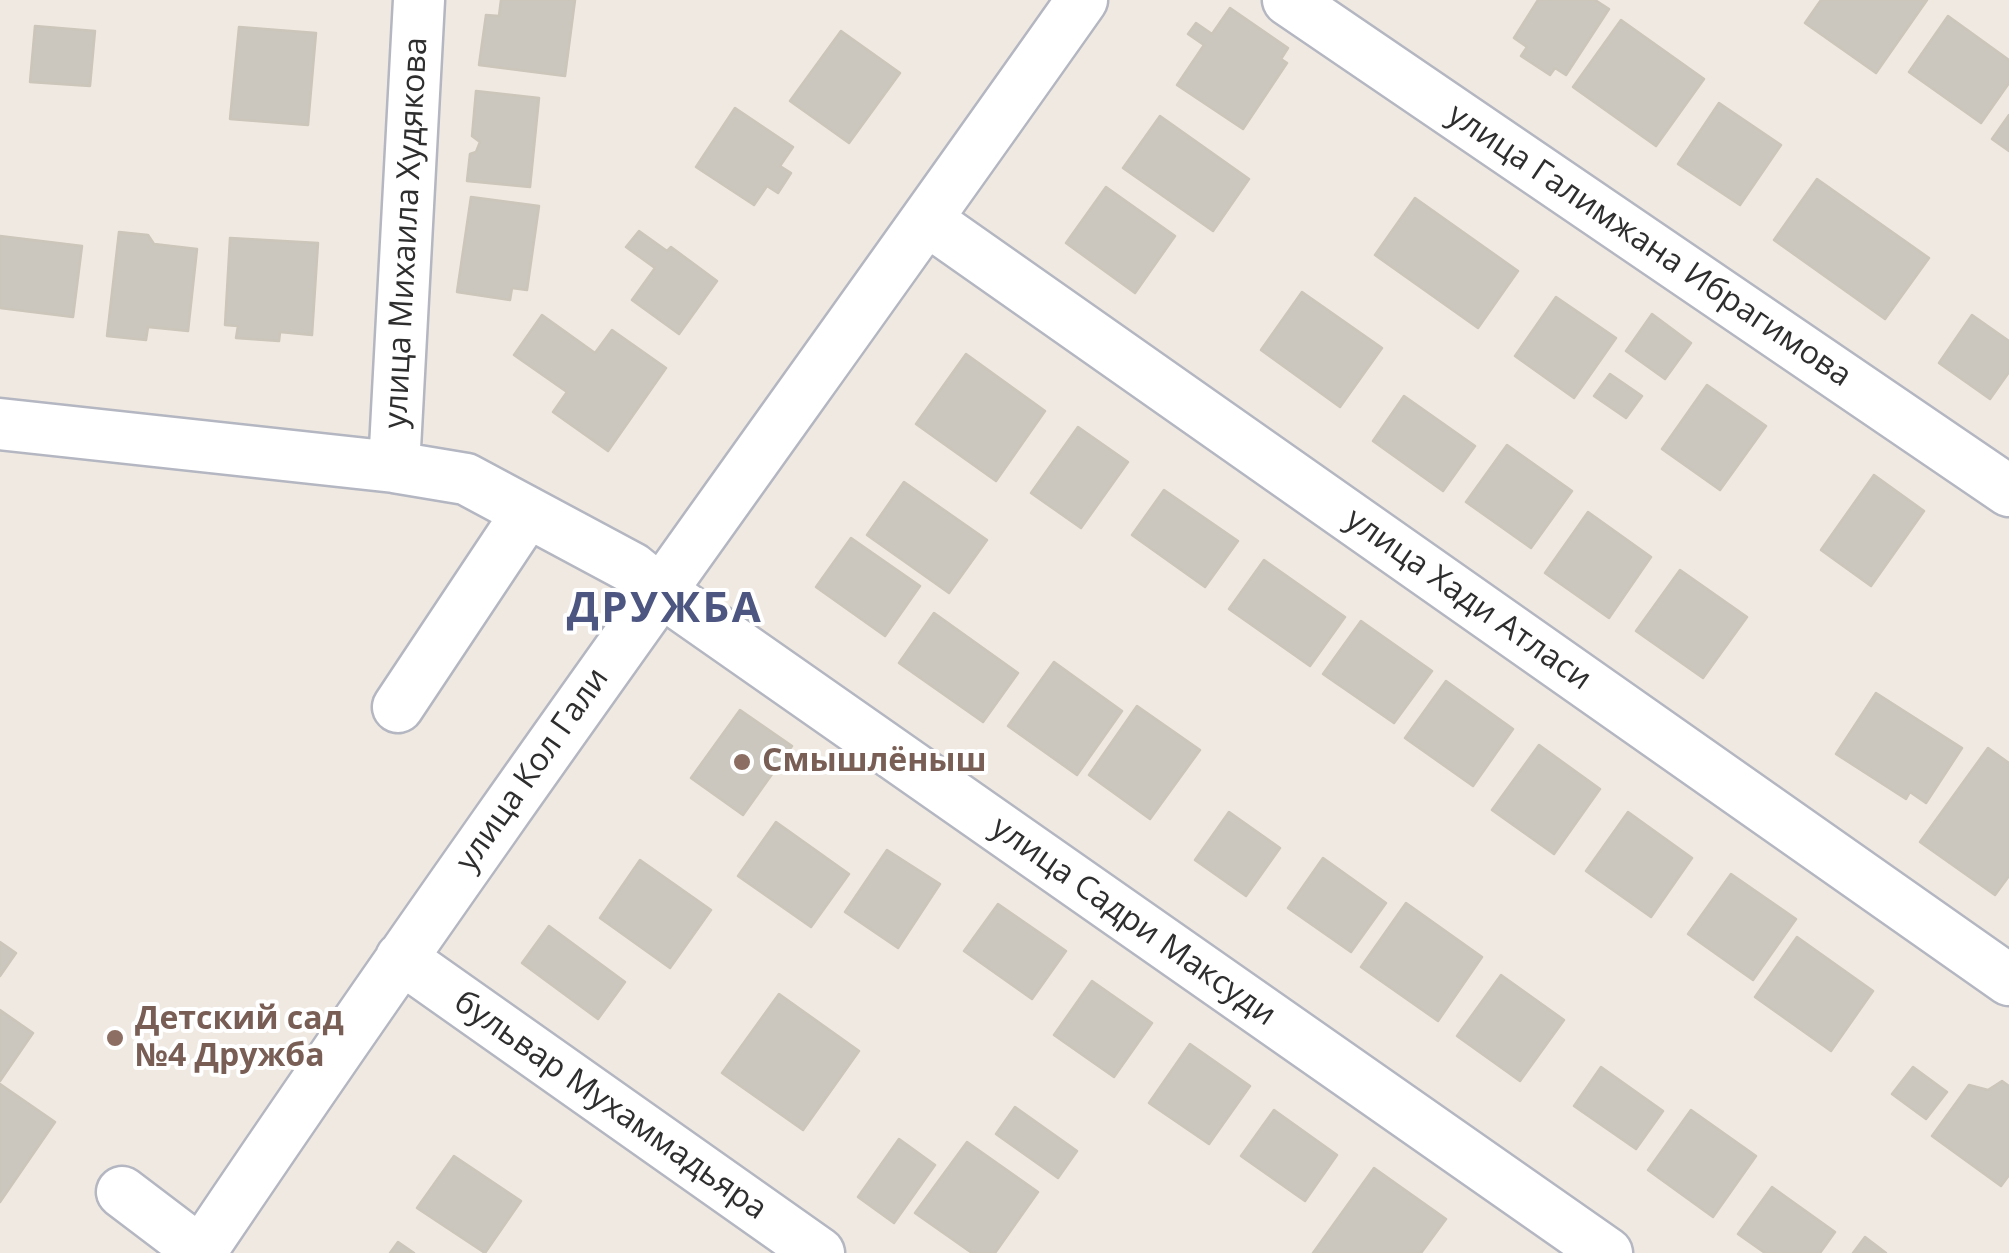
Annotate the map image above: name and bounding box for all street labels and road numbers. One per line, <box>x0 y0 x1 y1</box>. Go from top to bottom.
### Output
street label: улица Михаила Худякова <box>378 36 436 430</box>
street label: улица Галимжана Ибрагимова <box>1440 96 1858 396</box>
street label: улица Хади Атласи <box>1338 501 1598 699</box>
street label: улица Кол Гали <box>449 661 617 879</box>
street label: улица Садри Максуди <box>983 809 1283 1035</box>
street label: бульвар Мухаммадьяра <box>446 983 774 1229</box>

